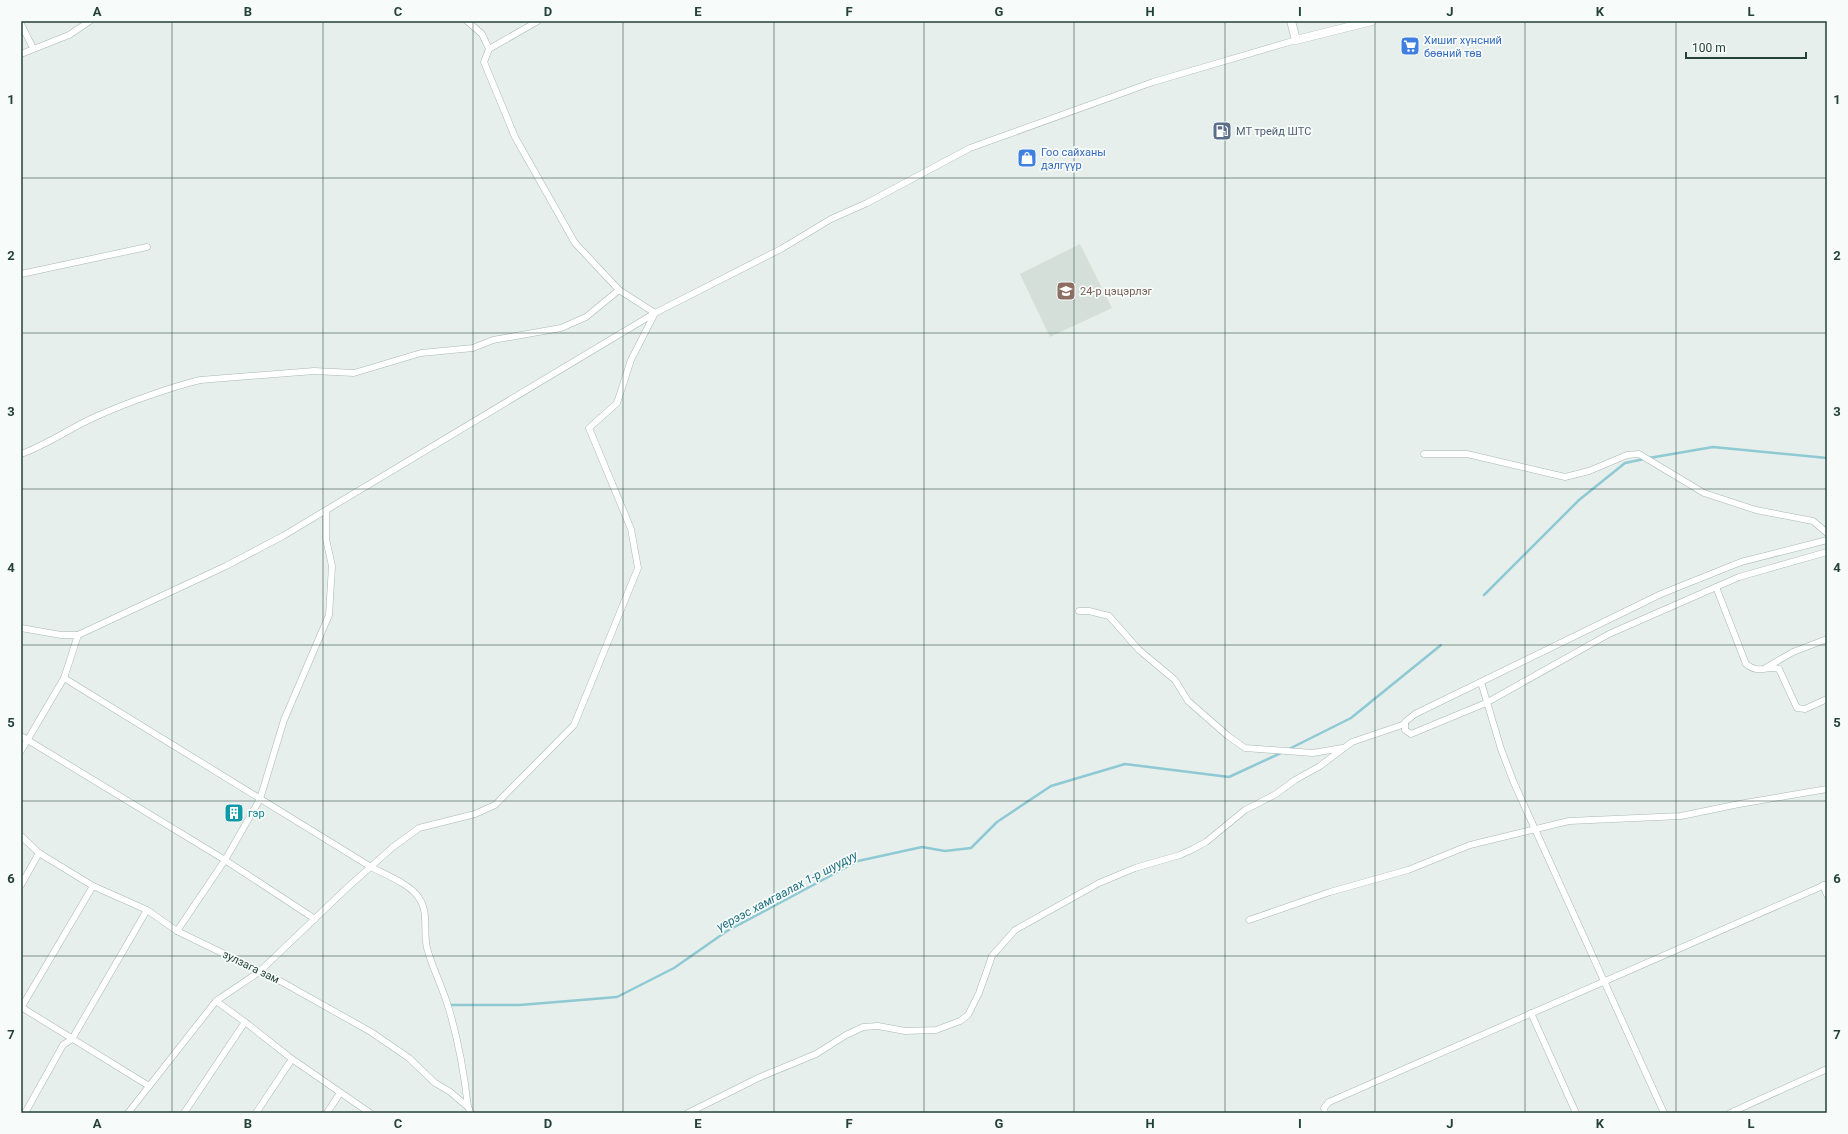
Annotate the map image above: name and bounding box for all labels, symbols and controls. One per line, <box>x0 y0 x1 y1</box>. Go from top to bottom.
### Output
text: A <box>93 4 102 19</box>
text: B <box>244 4 252 19</box>
text: C <box>394 4 403 19</box>
text: D <box>544 4 552 19</box>
text: E <box>694 4 702 19</box>
text: F <box>845 4 853 19</box>
text: G <box>995 4 1004 19</box>
text: H <box>1145 4 1155 19</box>
text: I <box>1298 4 1302 19</box>
text: J <box>1446 4 1454 19</box>
text: K <box>1596 4 1605 19</box>
text: L <box>1747 4 1755 19</box>
place label: Хишиг хүнсний бөөний төв <box>1424 34 1502 60</box>
scale bar <box>1686 34 1806 60</box>
supermarket icon: Хишиг хүнсний бөөний төв <box>1399 35 1421 57</box>
text: 100 m <box>1692 41 1726 55</box>
text: 1 <box>7 92 15 107</box>
text: 1 <box>1833 92 1841 107</box>
fuel station icon: МТ трейд ШТС <box>1211 120 1233 142</box>
place label: МТ трейд ШТС <box>1236 125 1311 138</box>
place label: Гоо сайханы дэлгүүр <box>1041 146 1106 172</box>
shop icon: Гоо сайханы дэлгүүр <box>1016 147 1038 169</box>
text: 2 <box>7 248 15 263</box>
text: 2 <box>1833 248 1841 263</box>
school or university icon: 24-р цэцэрлэг <box>1055 280 1077 302</box>
place label: 24-р цэцэрлэг <box>1080 285 1153 298</box>
text: 3 <box>7 404 15 419</box>
text: 3 <box>1833 404 1841 419</box>
text: 4 <box>7 560 15 575</box>
text: 4 <box>1833 560 1841 575</box>
text: 5 <box>7 715 15 730</box>
text: 5 <box>1833 715 1841 730</box>
building icon: гэр <box>223 802 245 824</box>
place label: гэр <box>248 807 265 820</box>
water label: үерээс хамгаалах 1-р шуудуу <box>714 848 860 934</box>
text: 6 <box>7 871 15 886</box>
text: 6 <box>1833 871 1841 886</box>
street label: зулзага зам <box>220 948 282 986</box>
text: 7 <box>7 1027 15 1042</box>
text: 7 <box>1833 1027 1841 1042</box>
text: A <box>93 1116 102 1131</box>
text: B <box>244 1116 252 1131</box>
text: C <box>394 1116 403 1131</box>
text: D <box>544 1116 552 1131</box>
text: E <box>694 1116 702 1131</box>
text: F <box>845 1116 853 1131</box>
text: G <box>995 1116 1004 1131</box>
text: H <box>1145 1116 1155 1131</box>
text: I <box>1298 1116 1302 1131</box>
text: J <box>1446 1116 1454 1131</box>
text: K <box>1596 1116 1605 1131</box>
text: L <box>1747 1116 1755 1131</box>

